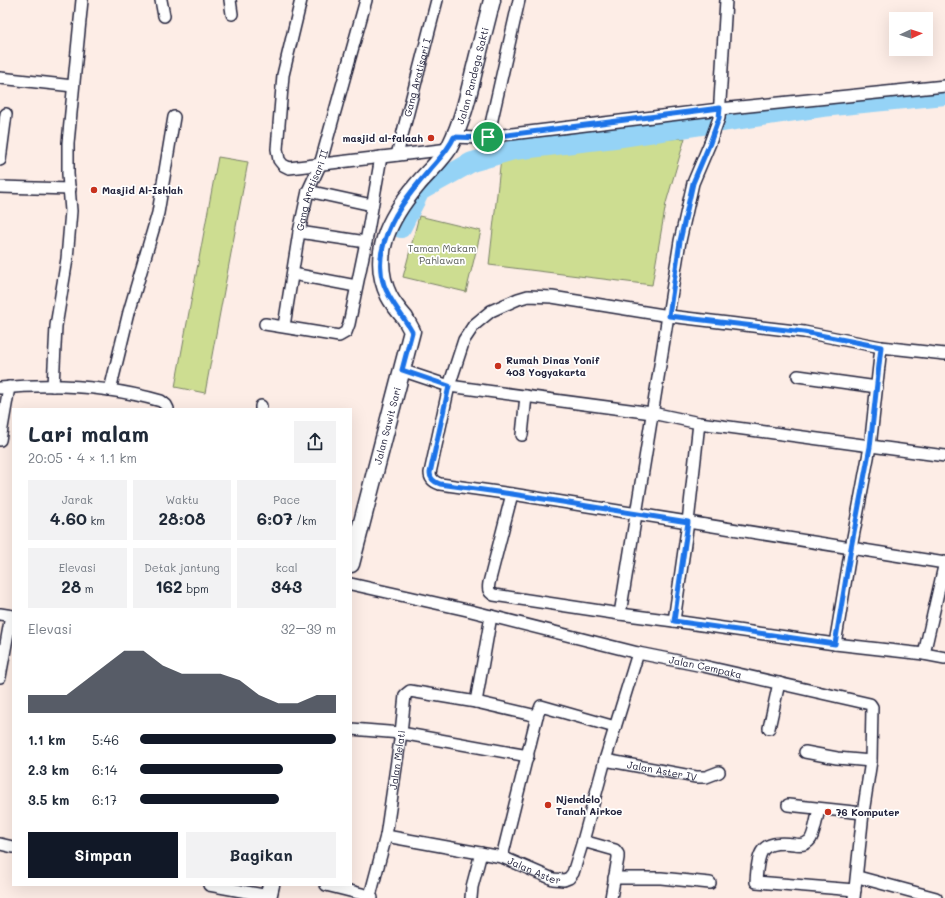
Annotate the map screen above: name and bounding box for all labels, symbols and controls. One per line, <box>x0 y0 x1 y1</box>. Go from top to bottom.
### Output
north arrow <box>889 12 933 56</box>
map controls <box>889 12 933 56</box>
street label: Jalan Pandega Sakti <box>453 26 492 126</box>
street label: Gang Aratisari I <box>400 36 434 118</box>
pin <box>471 120 505 154</box>
icon: arrive <box>477 126 499 148</box>
place label: masjid al-falaah <box>343 131 423 145</box>
marker: masjid al-falaah <box>426 133 436 143</box>
street label: Gang Aratisari II <box>292 147 331 232</box>
place label: Masjid Al-Ishlah <box>102 183 183 197</box>
marker: Masjid Al-Ishlah <box>89 185 99 195</box>
park label: Taman Makam Pahlawan <box>408 241 476 267</box>
place label: Rumah Dinas Yonif 403 Yogyakarta <box>506 353 600 379</box>
marker: Rumah Dinas Yonif 403 Yogyakarta <box>493 361 503 371</box>
street label: Jalan Sawit Sari <box>370 385 404 466</box>
text: Lari malam <box>28 419 149 448</box>
button: share <box>294 421 336 463</box>
text: 20:05 · 4 × 1.1 km <box>28 449 137 466</box>
text: Jarak <box>62 492 93 507</box>
text: Waktu <box>165 492 199 507</box>
text: Pace <box>273 492 300 507</box>
text: 4.60 <box>50 507 87 529</box>
text: 28:08 <box>159 507 205 529</box>
text: 6:07 <box>257 507 293 529</box>
text: km <box>87 513 105 528</box>
text: /km <box>293 513 317 528</box>
text: Elevasi <box>59 560 96 575</box>
text: Detak jantung <box>144 560 220 575</box>
text: kcal <box>276 560 298 575</box>
text: 28 <box>61 575 81 597</box>
text: 162 <box>155 575 183 597</box>
text: 343 <box>271 575 302 597</box>
text: m <box>81 581 94 596</box>
text: bpm <box>183 581 209 596</box>
text: Elevasi <box>28 620 72 637</box>
text: 32–39 m <box>281 620 336 637</box>
street label: Jalan Cempaka <box>668 652 743 682</box>
street label: Jalan Melati <box>386 730 408 790</box>
text: 1.1 km <box>28 731 66 748</box>
text: 5:46 <box>92 731 119 748</box>
street label: Jalan Aster IV <box>626 757 698 784</box>
text: 2.3 km <box>28 761 69 778</box>
text: 6:14 <box>92 761 117 778</box>
text: 3.5 km <box>28 791 69 808</box>
text: 6:17 <box>92 791 117 808</box>
place label: Njendelo Tanah Airkoe <box>556 792 622 818</box>
marker: Njendelo Tanah Airkoe <box>543 800 553 810</box>
place label: 76 Komputer <box>836 805 899 819</box>
marker: 76 Komputer <box>823 807 833 817</box>
button: Simpan <box>28 832 178 878</box>
button: Bagikan <box>186 832 336 878</box>
street label: Jalan Aster <box>505 853 562 887</box>

